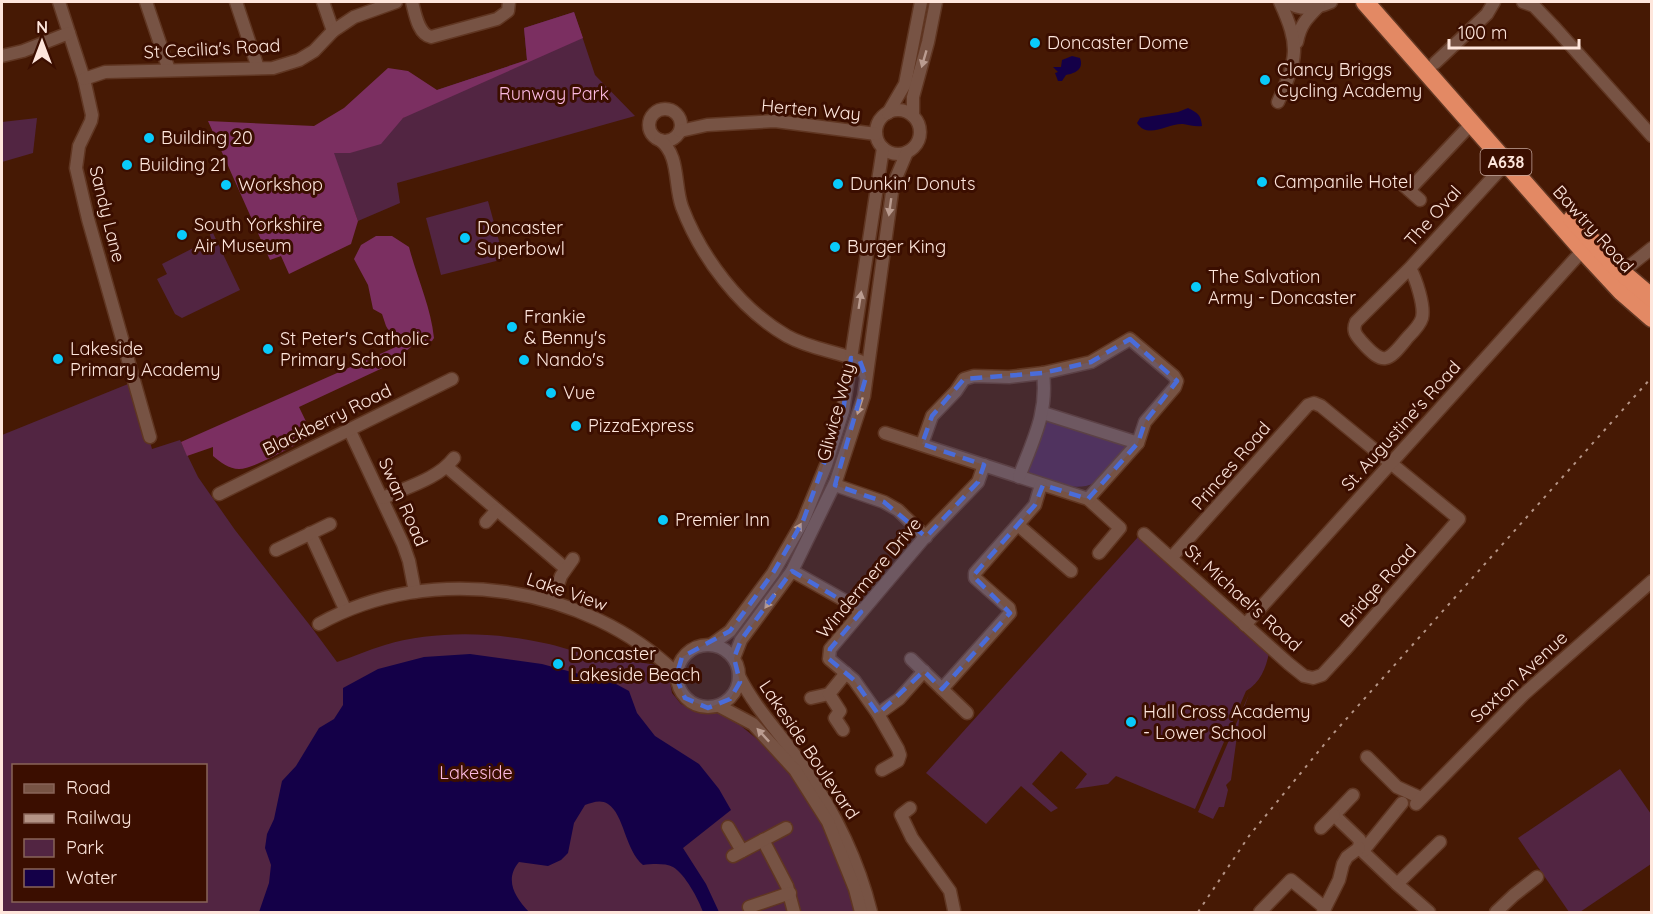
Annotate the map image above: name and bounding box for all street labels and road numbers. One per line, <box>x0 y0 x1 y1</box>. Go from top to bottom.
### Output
street label: St Cecilia's Road <box>143 33 281 64</box>
street label: Herten Way <box>760 94 862 125</box>
road number: A638 <box>1480 149 1532 175</box>
street label: Sandy Lane <box>84 163 131 264</box>
street label: The Oval <box>1399 180 1466 251</box>
street label: Bawtry Road <box>1548 180 1639 277</box>
street label: St. Augustine's Road <box>1336 356 1465 496</box>
street label: Gliwice Way <box>811 360 860 463</box>
street label: Blackberry Road <box>259 378 395 461</box>
street label: Princes Road <box>1186 417 1275 515</box>
street label: Swan Road <box>374 454 433 550</box>
street label: Windermere Drive <box>811 512 926 643</box>
street label: St. Michael's Road <box>1180 539 1307 656</box>
street label: Bridge Road <box>1334 539 1421 632</box>
street label: Lake View <box>524 567 611 616</box>
street label: Saxton Avenue <box>1465 626 1572 727</box>
street label: Lakeside Boulevard <box>754 676 864 824</box>

